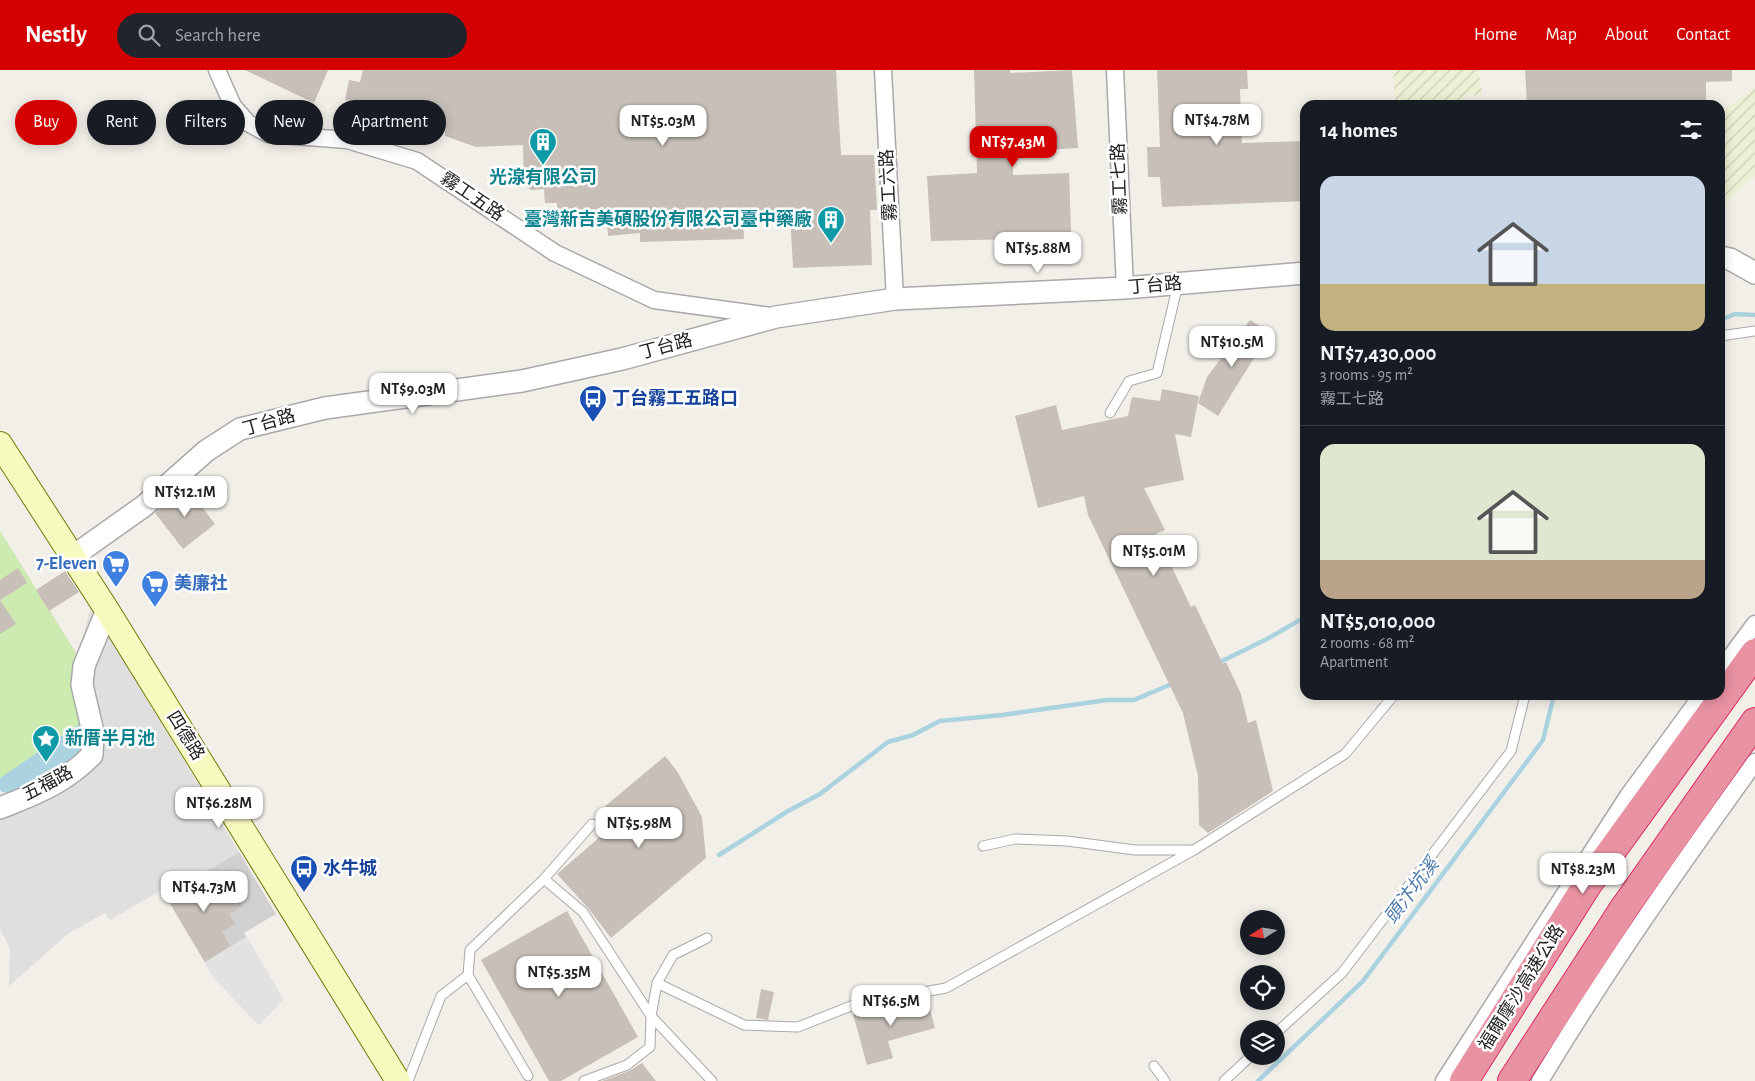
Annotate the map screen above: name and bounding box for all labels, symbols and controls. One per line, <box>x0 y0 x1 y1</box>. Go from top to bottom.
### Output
search box <box>117 13 467 58</box>
icon: search <box>135 21 163 49</box>
text: Nestly <box>25 23 87 47</box>
text: Search here <box>175 26 261 45</box>
text: Home <box>1474 26 1517 44</box>
text: Map <box>1545 26 1577 44</box>
text: About <box>1605 26 1648 44</box>
text: Contact <box>1676 26 1730 44</box>
chip: Buy <box>15 100 77 145</box>
chip: Rent <box>87 100 156 145</box>
chip: Filters <box>166 100 245 145</box>
chip: New <box>255 100 323 145</box>
chip: Apartment <box>333 100 446 145</box>
pin: NT$5.03M <box>611 104 715 147</box>
pin: NT$4.78M <box>1165 104 1269 146</box>
text: NT$4.78M <box>1184 112 1250 128</box>
text: NT$5.03M <box>631 113 695 129</box>
icon: filters <box>1677 116 1705 144</box>
text: 14 homes <box>1320 120 1398 141</box>
pin: NT$7.43M <box>961 126 1065 168</box>
building icon: 光湶有限公司 <box>528 127 558 166</box>
text: NT$7.43M <box>981 134 1045 150</box>
street label: 霧工七路 <box>1108 143 1130 215</box>
street label: 霧工六路 <box>876 149 900 222</box>
place label: 光湶有限公司 <box>489 167 597 187</box>
street label: 霧工五路 <box>437 168 508 225</box>
building icon: 臺灣新吉美碩股份有限公司臺中藥廠 <box>816 205 846 244</box>
place label: 臺灣新吉美碩股份有限公司臺中藥廠 <box>524 209 812 229</box>
icon: home <box>1468 209 1558 299</box>
pin: NT$5.88M <box>986 232 1090 274</box>
text: NT$5.88M <box>1005 240 1071 256</box>
street label: 丁台路 <box>1127 273 1183 297</box>
pin: NT$10.5M <box>1180 326 1284 368</box>
street label: 丁台路 <box>637 329 694 363</box>
text: NT$10.5M <box>1200 334 1264 350</box>
text: NT$7,430,000 <box>1320 343 1437 364</box>
text: 3 rooms · 95 m² <box>1320 367 1413 383</box>
pin: NT$9.03M <box>361 372 465 415</box>
text: NT$9.03M <box>380 381 446 397</box>
bus stop icon: 丁台霧工五路口 <box>578 384 608 423</box>
place label: 丁台霧工五路口 <box>612 388 738 408</box>
text: 霧工七路 <box>1320 391 1384 407</box>
street label: 丁台路 <box>240 405 297 439</box>
pin: NT$12.1M <box>133 476 237 518</box>
icon: home <box>1468 477 1558 567</box>
text: NT$12.1M <box>154 484 216 500</box>
pin: NT$5.01M <box>1102 534 1206 577</box>
text: NT$5.01M <box>1122 543 1186 559</box>
supermarket icon: 7-Eleven <box>101 549 131 588</box>
place label: 7-Eleven <box>36 555 97 573</box>
supermarket icon: 美廉社 <box>140 569 170 608</box>
place label: 美廉社 <box>174 573 228 593</box>
text: NT$5,010,000 <box>1320 611 1435 632</box>
text: 2 rooms · 68 m² <box>1320 635 1414 651</box>
text: Apartment <box>1320 654 1388 670</box>
street label: 四德路 <box>163 707 209 764</box>
place icon: 新厝半月池 <box>31 724 61 763</box>
place label: 新厝半月池 <box>65 728 155 748</box>
street label: 五福路 <box>19 762 76 805</box>
pin: NT$6.28M <box>167 786 271 829</box>
text: NT$6.28M <box>186 795 252 811</box>
pin: NT$5.98M <box>587 806 691 849</box>
text: NT$5.98M <box>606 815 672 831</box>
water label: 頭汴坑溪 <box>1380 851 1444 927</box>
pin: NT$8.23M <box>1531 852 1635 895</box>
bus stop icon: 水牛城 <box>289 854 319 893</box>
place label: 水牛城 <box>323 858 377 878</box>
text: NT$8.23M <box>1551 861 1616 877</box>
pin: NT$4.73M <box>152 870 256 913</box>
text: NT$4.73M <box>172 879 236 895</box>
north arrow <box>1240 910 1285 955</box>
map controls <box>1240 910 1285 1065</box>
street label: 福爾摩沙高速公路 <box>1475 921 1568 1054</box>
pin: NT$5.35M <box>507 956 611 998</box>
text: NT$5.35M <box>527 964 591 980</box>
button: locate <box>1240 965 1285 1010</box>
pin: NT$6.5M <box>845 984 937 1027</box>
text: NT$6.5M <box>862 993 920 1009</box>
button: layers <box>1240 1020 1285 1065</box>

